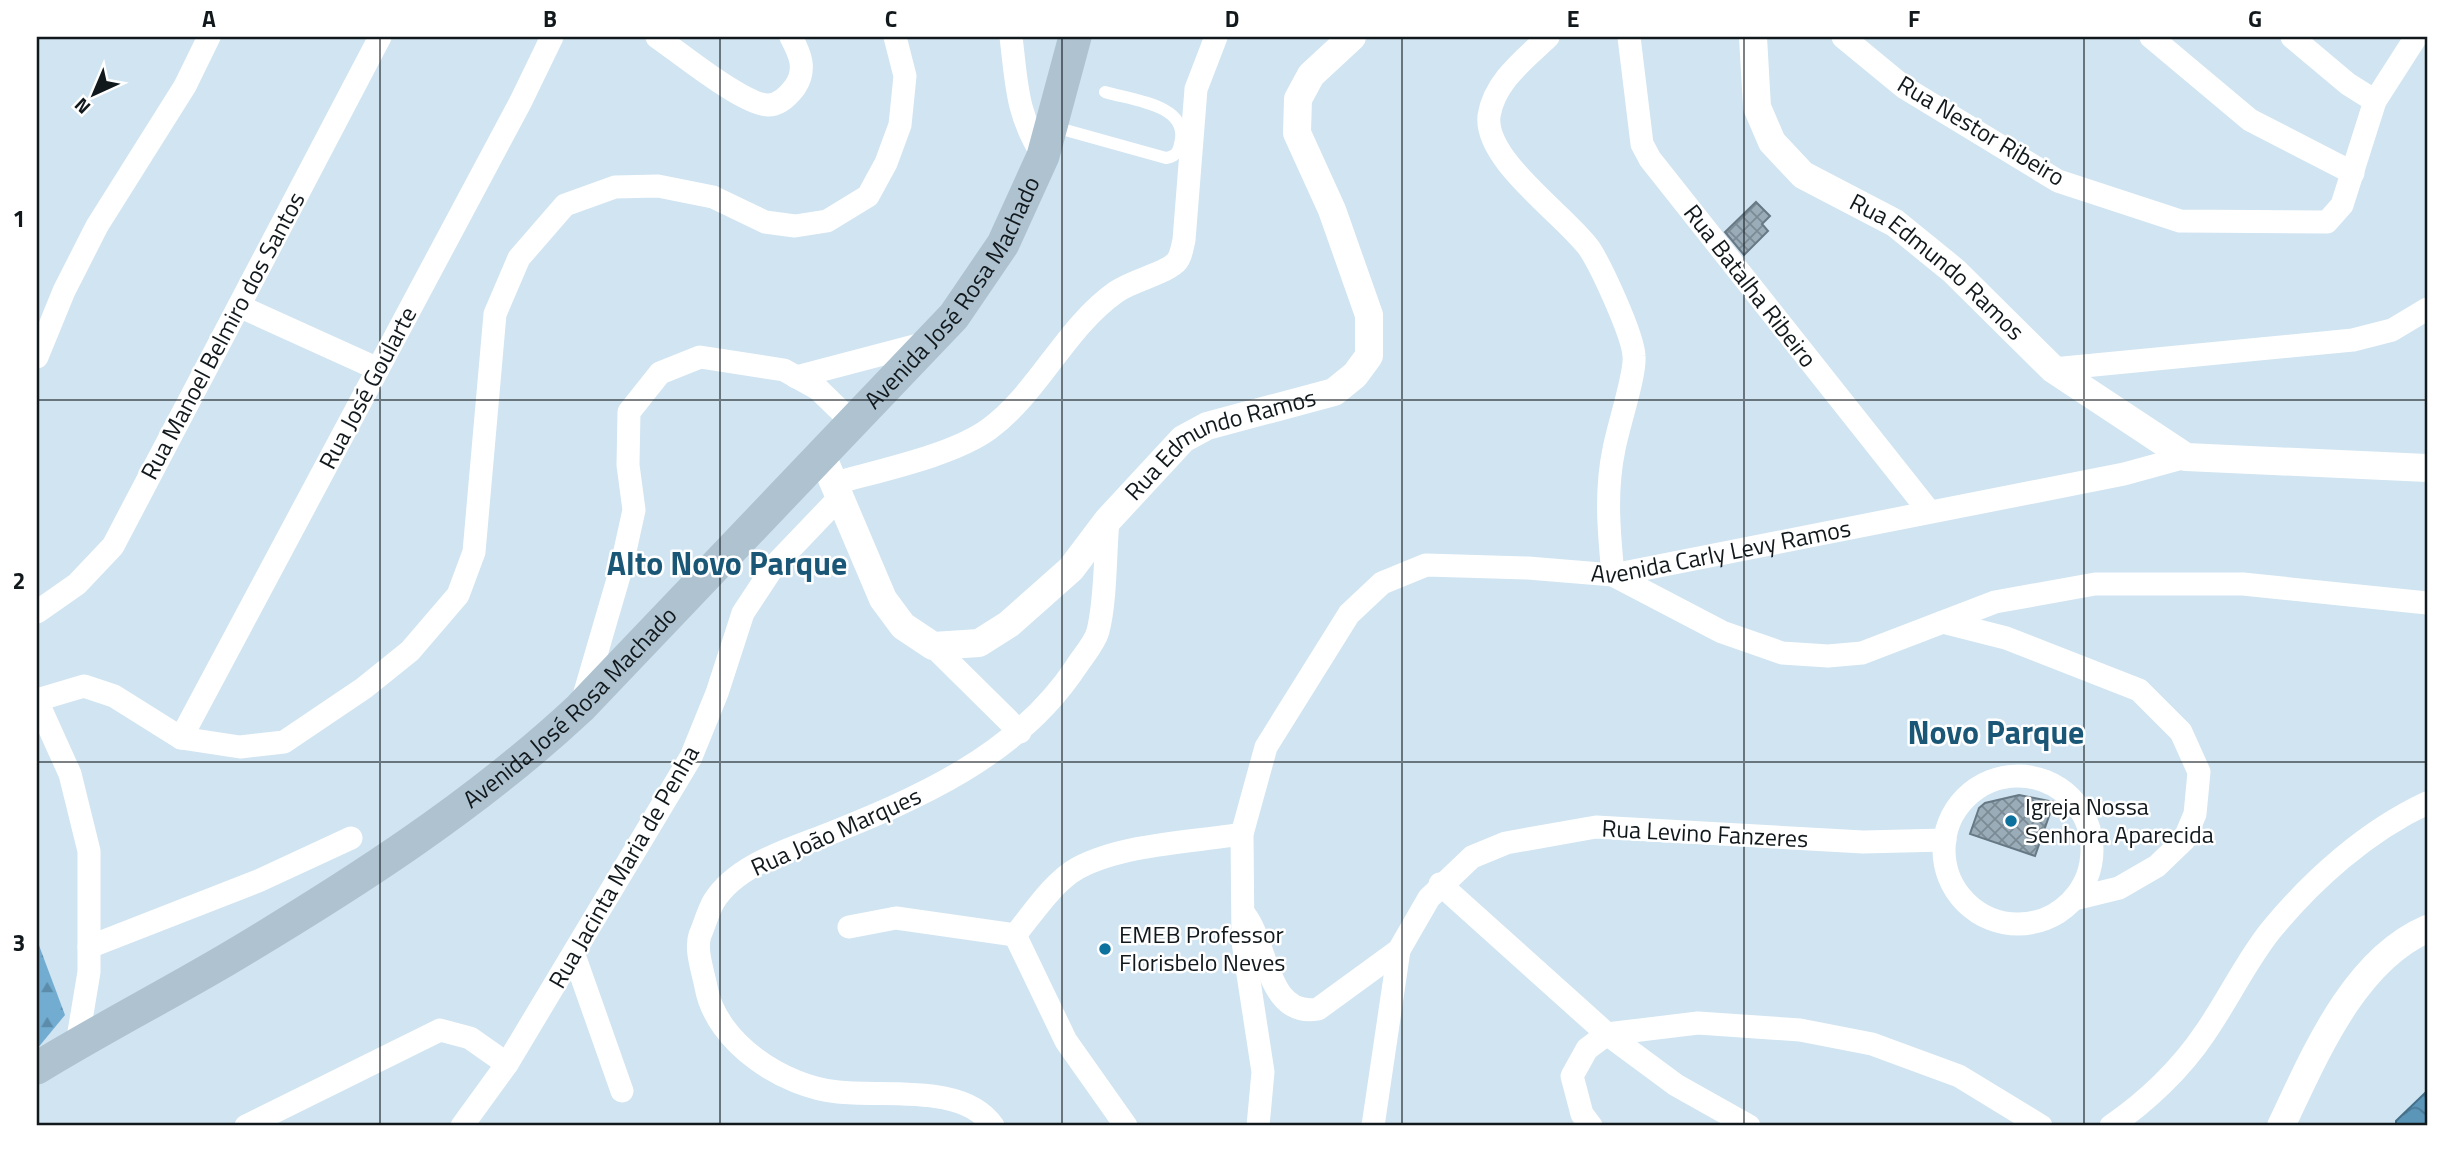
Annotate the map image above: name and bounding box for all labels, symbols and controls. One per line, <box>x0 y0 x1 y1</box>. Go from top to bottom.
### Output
text: A <box>202 1 216 36</box>
text: B <box>543 1 557 36</box>
text: C <box>885 1 897 36</box>
text: D <box>1225 1 1239 36</box>
text: E <box>1567 1 1579 36</box>
text: F <box>1908 1 1920 36</box>
text: G <box>2248 1 2262 36</box>
north arrow <box>60 60 130 130</box>
street label: Rua Nestor Ribeiro <box>1891 66 2072 194</box>
text: N <box>67 92 97 122</box>
street label: Avenida José Rosa Machado <box>855 170 1048 417</box>
street label: Rua Edmundo Ramos <box>1844 183 2033 348</box>
street label: Rua Manoel Belmiro dos Santos <box>131 185 313 486</box>
street label: Rua Batalha Ribeiro <box>1675 196 1826 375</box>
text: 1 <box>13 201 25 236</box>
street label: Rua José Goularte <box>309 300 425 475</box>
street label: Rua Edmundo Ramos <box>1116 379 1320 508</box>
street label: Avenida Carly Levy Ramos <box>1590 509 1854 592</box>
district label: Alto Novo Parque <box>607 539 847 587</box>
text: 2 <box>13 563 25 598</box>
street label: Avenida José Rosa Machado <box>455 598 685 816</box>
district label: Novo Parque <box>1908 708 2084 756</box>
street label: Rua Jacinta Maria de Penha <box>539 738 708 995</box>
street label: Rua João Marques <box>745 777 927 885</box>
place label: Igreja Nossa Senhora Aparecida <box>2025 788 2214 852</box>
street label: Rua Levino Fanzeres <box>1601 810 1809 856</box>
marker: Igreja Nossa Senhora Aparecida <box>2003 813 2019 829</box>
place label: EMEB Professor Florisbelo Neves <box>1119 916 1285 980</box>
text: 3 <box>13 925 25 960</box>
marker: EMEB Professor Florisbelo Neves <box>1097 941 1113 957</box>

